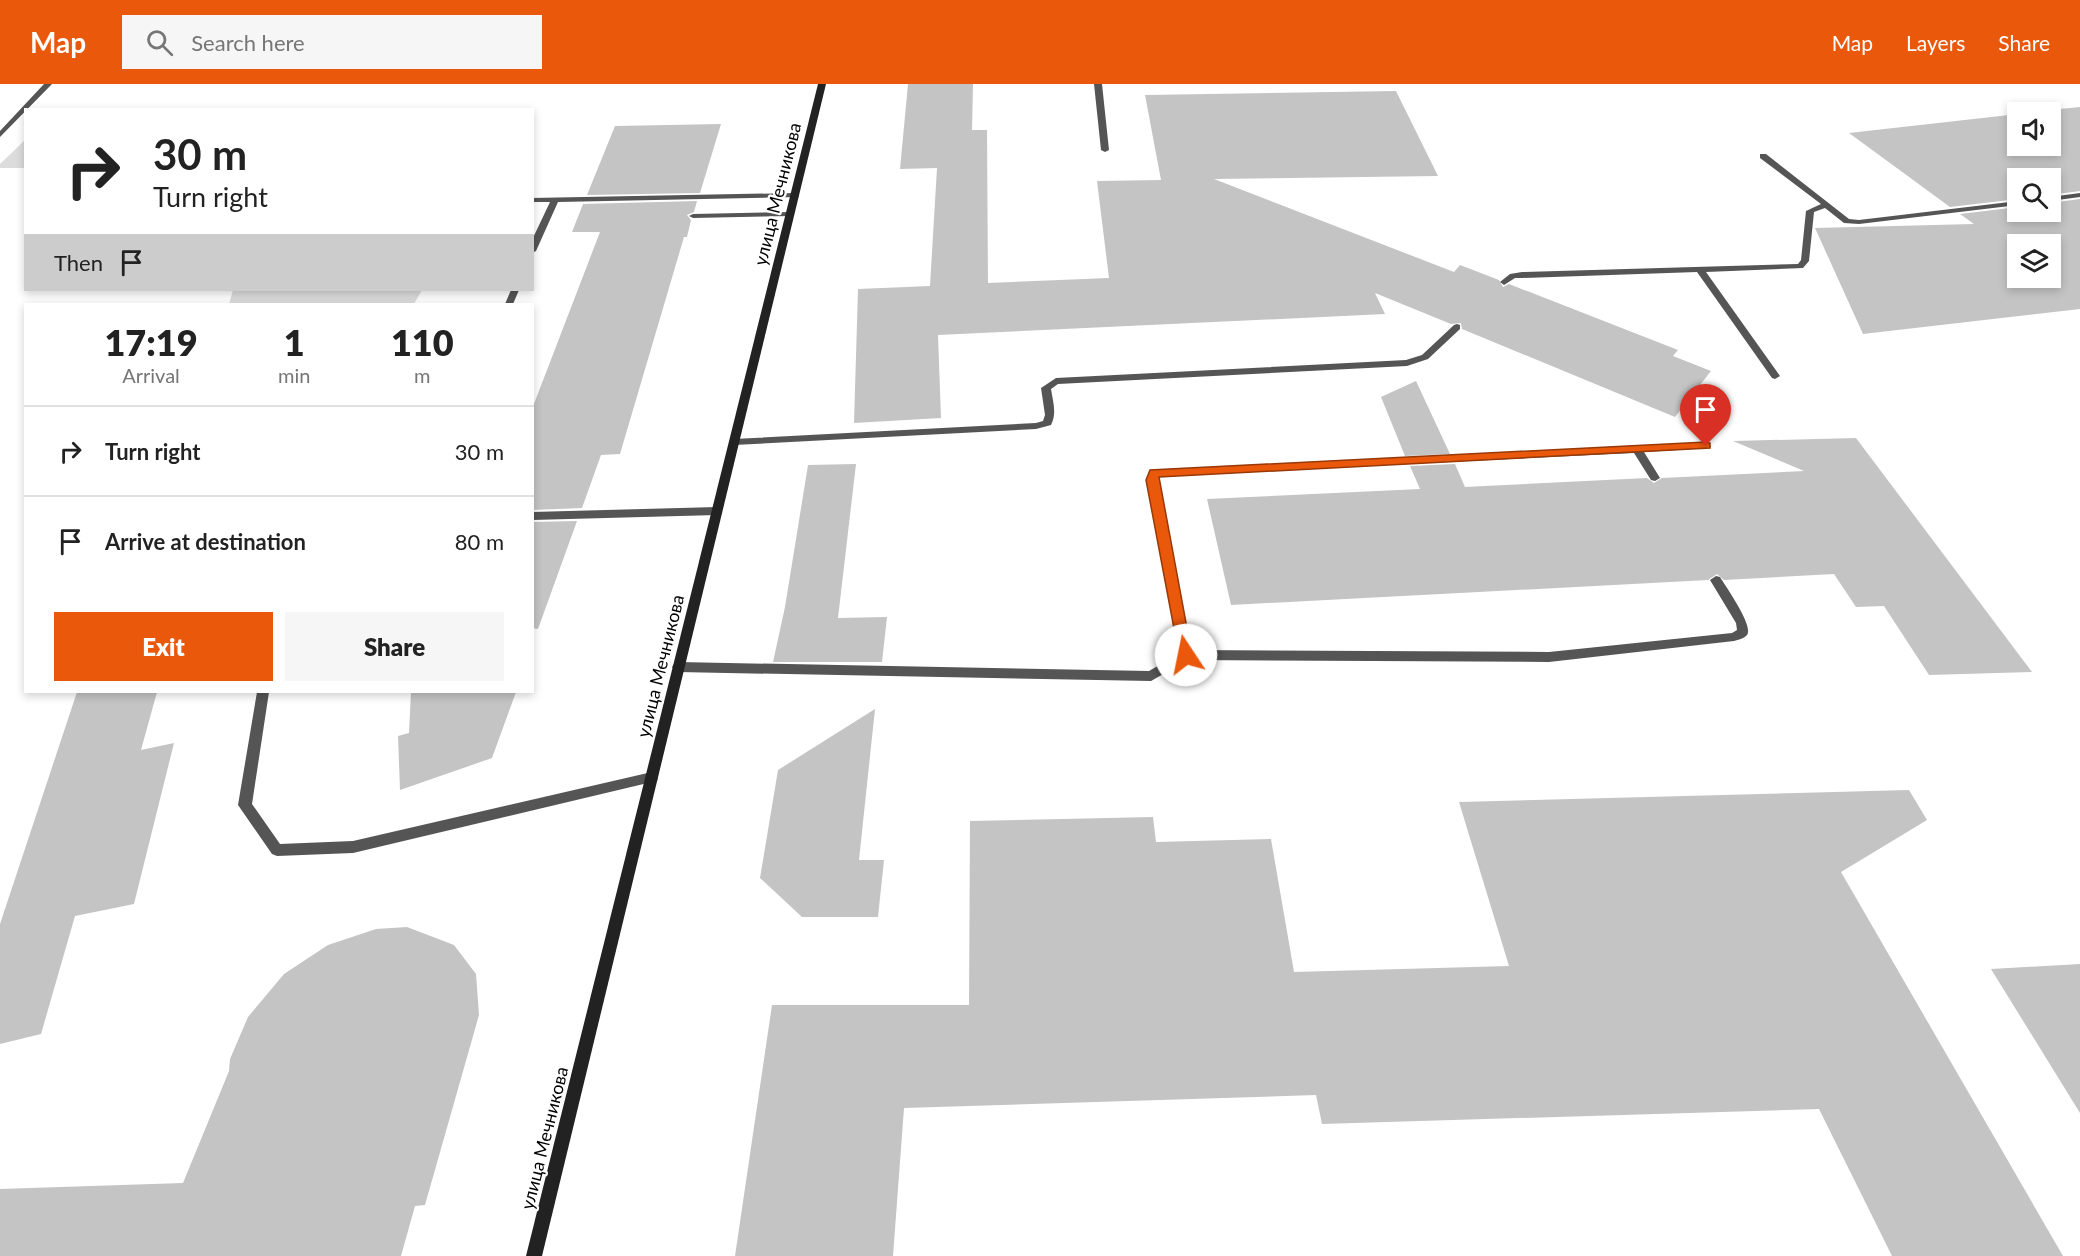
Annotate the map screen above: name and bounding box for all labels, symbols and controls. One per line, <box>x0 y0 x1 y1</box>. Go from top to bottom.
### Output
search box <box>122 15 542 69</box>
text: Map <box>30 25 86 59</box>
icon: search <box>143 26 176 59</box>
text: Search here <box>191 29 305 56</box>
text: Map <box>1832 30 1873 55</box>
text: Layers <box>1906 30 1965 55</box>
text: Share <box>1998 30 2050 55</box>
map controls <box>2007 102 2061 288</box>
button: sound <box>2007 102 2061 156</box>
street label: улица Мечникова <box>749 120 805 268</box>
text: 30 m <box>153 129 247 179</box>
icon: right <box>54 132 132 210</box>
button: search <box>2007 168 2061 222</box>
text: Turn right <box>153 180 268 213</box>
button: layers <box>2007 234 2061 288</box>
icon: arrive <box>115 246 148 279</box>
text: Then <box>54 249 103 276</box>
text: 17:19 <box>104 320 198 364</box>
text: 1 <box>284 320 305 364</box>
text: 110 <box>391 320 454 364</box>
text: Arrival <box>122 363 180 387</box>
text: min <box>278 363 310 387</box>
text: m <box>414 363 430 387</box>
pin <box>1680 384 1731 446</box>
icon: arrive <box>1689 393 1722 426</box>
icon: right <box>54 435 87 468</box>
text: Turn right <box>105 438 200 465</box>
text: 30 m <box>455 438 504 465</box>
icon: arrive <box>54 525 87 558</box>
text: Arrive at destination <box>105 528 306 555</box>
text: 80 m <box>455 528 504 555</box>
street label: улица Мечникова <box>632 592 688 740</box>
button: Exit <box>54 612 273 681</box>
button: Share <box>285 612 504 681</box>
position arrow <box>1154 623 1218 687</box>
street label: улица Мечникова <box>516 1064 572 1212</box>

